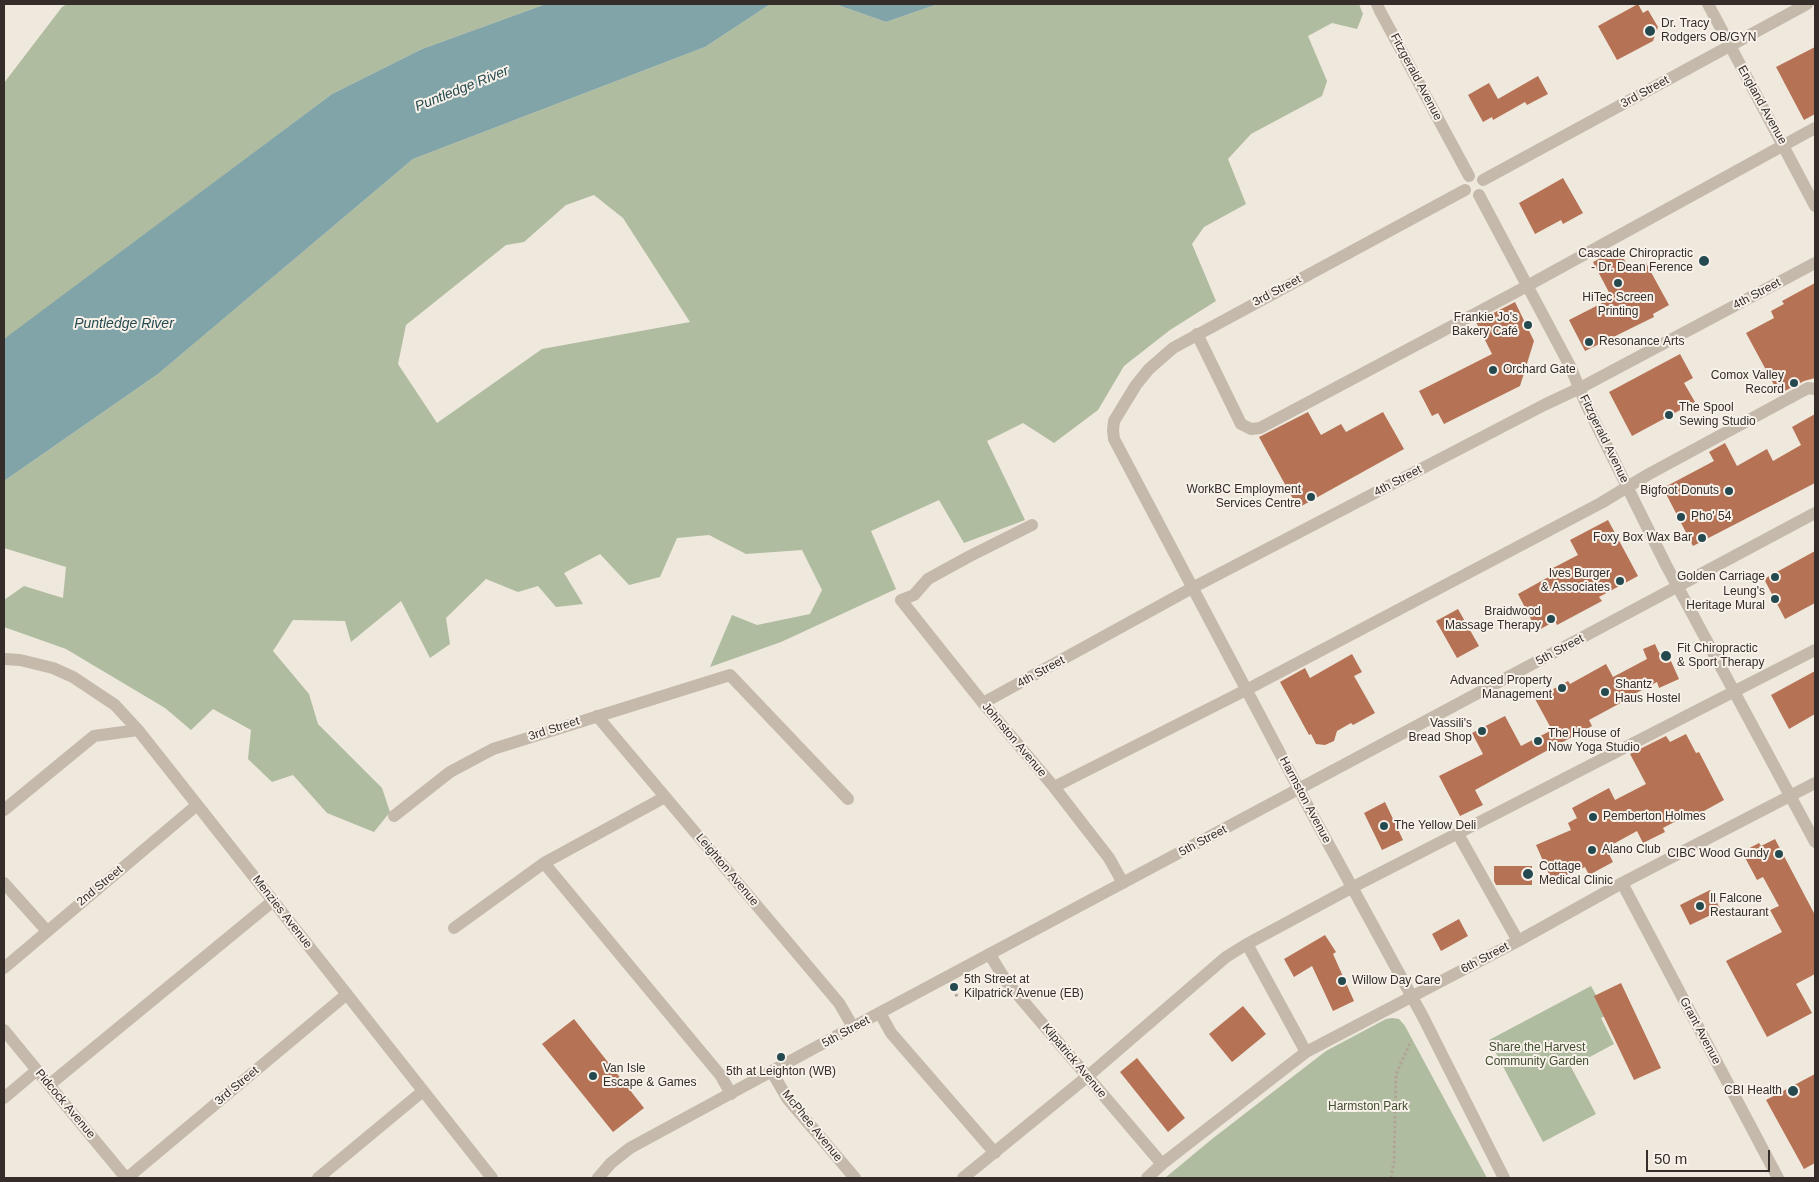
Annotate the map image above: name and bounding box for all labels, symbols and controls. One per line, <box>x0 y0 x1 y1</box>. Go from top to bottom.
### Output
place label: Dr. Tracy Rodgers OB/GYN <box>1661 17 1756 45</box>
marker: Dr. Tracy Rodgers OB/GYN <box>1643 24 1657 38</box>
street label: Fitzgerald Avenue <box>1387 31 1445 123</box>
water label: Puntledge River <box>413 63 511 115</box>
street label: England Avenue <box>1734 63 1790 147</box>
street label: 3rd Street <box>1618 73 1672 111</box>
place label: Cascade Chiropractic - Dr. Dean Ference <box>1578 247 1693 275</box>
marker: Cascade Chiropractic - Dr. Dean Ference <box>1697 254 1711 268</box>
street label: 3rd Street <box>1250 272 1304 310</box>
street label: 4th Street <box>1731 275 1783 313</box>
marker: HiTec Screen Printing <box>1612 277 1624 289</box>
place label: HiTec Screen Printing <box>1582 291 1654 319</box>
place label: Frankie Jo's Bakery Café <box>1452 311 1518 339</box>
water label: Puntledge River <box>74 316 174 332</box>
marker: Frankie Jo's Bakery Café <box>1522 319 1534 331</box>
place label: Resonance Arts <box>1599 335 1684 349</box>
marker: Resonance Arts <box>1583 336 1595 348</box>
place label: Orchard Gate <box>1503 363 1576 377</box>
marker: Orchard Gate <box>1487 364 1499 376</box>
place label: Comox Valley Record <box>1711 369 1784 397</box>
marker: Comox Valley Record <box>1788 377 1800 389</box>
street label: Fitzgerald Avenue <box>1576 392 1632 486</box>
place label: The Spool Sewing Studio <box>1679 401 1756 429</box>
marker: The Spool Sewing Studio <box>1663 409 1675 421</box>
street label: 4th Street <box>1372 462 1424 500</box>
place label: WorkBC Employment Services Centre <box>1187 483 1301 511</box>
place label: Bigfoot Donuts <box>1640 484 1719 498</box>
marker: Bigfoot Donuts <box>1723 485 1735 497</box>
marker: WorkBC Employment Services Centre <box>1305 491 1317 503</box>
place label: Pho' 54 <box>1691 510 1731 524</box>
marker: Pho' 54 <box>1675 511 1687 523</box>
place label: Foxy Box Wax Bar <box>1593 531 1692 545</box>
marker: Foxy Box Wax Bar <box>1696 532 1708 544</box>
place label: Ives Burger & Associates <box>1541 567 1610 595</box>
place label: Golden Carriage <box>1677 570 1765 584</box>
marker: Golden Carriage <box>1769 571 1781 583</box>
marker: Ives Burger & Associates <box>1614 575 1626 587</box>
place label: Leung's Heritage Mural <box>1686 585 1765 613</box>
marker: Leung's Heritage Mural <box>1769 593 1781 605</box>
place label: Braidwood Massage Therapy <box>1445 605 1541 633</box>
marker: Braidwood Massage Therapy <box>1545 613 1557 625</box>
street label: 5th Street <box>1534 631 1586 669</box>
place label: Fit Chiropractic & Sport Therapy <box>1677 642 1764 670</box>
marker: Fit Chiropractic & Sport Therapy <box>1659 649 1673 663</box>
street label: 4th Street <box>1015 653 1067 691</box>
place label: Advanced Property Management <box>1450 674 1552 702</box>
place label: Shantz Haus Hostel <box>1615 678 1680 706</box>
marker: Advanced Property Management <box>1556 682 1568 694</box>
marker: Shantz Haus Hostel <box>1599 686 1611 698</box>
street label: Johnston Avenue <box>979 700 1049 780</box>
street label: 3rd Street <box>527 714 581 744</box>
place label: Vassili's Bread Shop <box>1409 717 1472 745</box>
marker: Vassili's Bread Shop <box>1476 725 1488 737</box>
place label: The House of Now Yoga Studio <box>1548 727 1640 755</box>
marker: The House of Now Yoga Studio <box>1532 735 1544 747</box>
street label: Harmston Avenue <box>1276 754 1334 846</box>
place label: Pemberton Holmes <box>1603 810 1706 824</box>
marker: Pemberton Holmes <box>1587 811 1599 823</box>
place label: The Yellow Deli <box>1394 819 1476 833</box>
marker: The Yellow Deli <box>1378 820 1390 832</box>
street label: 5th Street <box>1177 822 1229 860</box>
street label: Leighton Avenue <box>693 831 761 909</box>
place label: Alano Club <box>1602 843 1661 857</box>
marker: Alano Club <box>1586 844 1598 856</box>
place label: CIBC Wood Gundy <box>1667 847 1769 861</box>
marker: CIBC Wood Gundy <box>1773 848 1785 860</box>
place label: Cottage Medical Clinic <box>1539 860 1613 888</box>
street label: 2nd Street <box>74 863 126 909</box>
marker: Cottage Medical Clinic <box>1521 867 1535 881</box>
street label: Menzies Avenue <box>249 873 315 951</box>
place label: Il Falcone Restaurant <box>1710 892 1769 920</box>
marker: Il Falcone Restaurant <box>1694 900 1706 912</box>
street label: 6th Street <box>1459 939 1511 977</box>
place label: 5th Street at Kilpatrick Avenue (EB) <box>964 973 1084 1001</box>
place label: Willow Day Care <box>1352 974 1441 988</box>
marker: Willow Day Care <box>1336 975 1348 987</box>
marker: 5th Street at Kilpatrick Avenue (EB) <box>948 981 960 993</box>
street label: Grant Avenue <box>1676 995 1724 1067</box>
street label: 5th Street <box>820 1013 872 1051</box>
street label: Kilpatrick Avenue <box>1039 1021 1109 1101</box>
park label: Share the Harvest Community Garden <box>1485 1041 1589 1069</box>
marker: 5th at Leighton (WB) <box>775 1051 787 1063</box>
place label: Van Isle Escape & Games <box>603 1062 696 1090</box>
street label: 3rd Street <box>212 1064 262 1108</box>
place label: 5th at Leighton (WB) <box>726 1065 836 1079</box>
street label: Pidcock Avenue <box>32 1066 98 1142</box>
marker: Van Isle Escape & Games <box>587 1070 599 1082</box>
place label: CBI Health <box>1724 1084 1782 1098</box>
marker: CBI Health <box>1786 1084 1800 1098</box>
street label: McPhee Avenue <box>779 1087 845 1165</box>
park label: Harmston Park <box>1328 1100 1408 1114</box>
scale bar <box>1649 1140 1773 1172</box>
text: 50 m <box>1654 1150 1687 1167</box>

